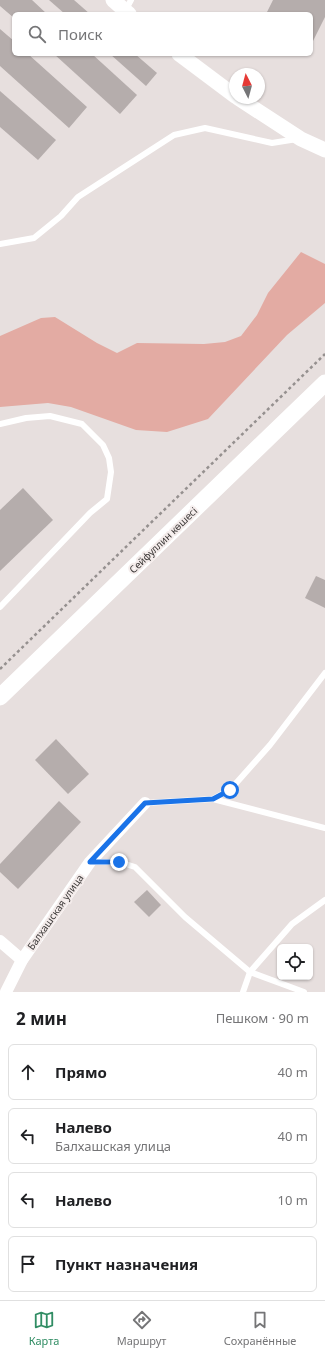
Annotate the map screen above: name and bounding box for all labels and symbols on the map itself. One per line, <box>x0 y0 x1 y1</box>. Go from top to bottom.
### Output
north arrow <box>229 68 265 104</box>
street label: Сейфуллин көшесі <box>126 504 200 576</box>
route start <box>221 781 239 799</box>
route end <box>110 853 128 871</box>
street label: Балхашская улица <box>24 871 86 953</box>

